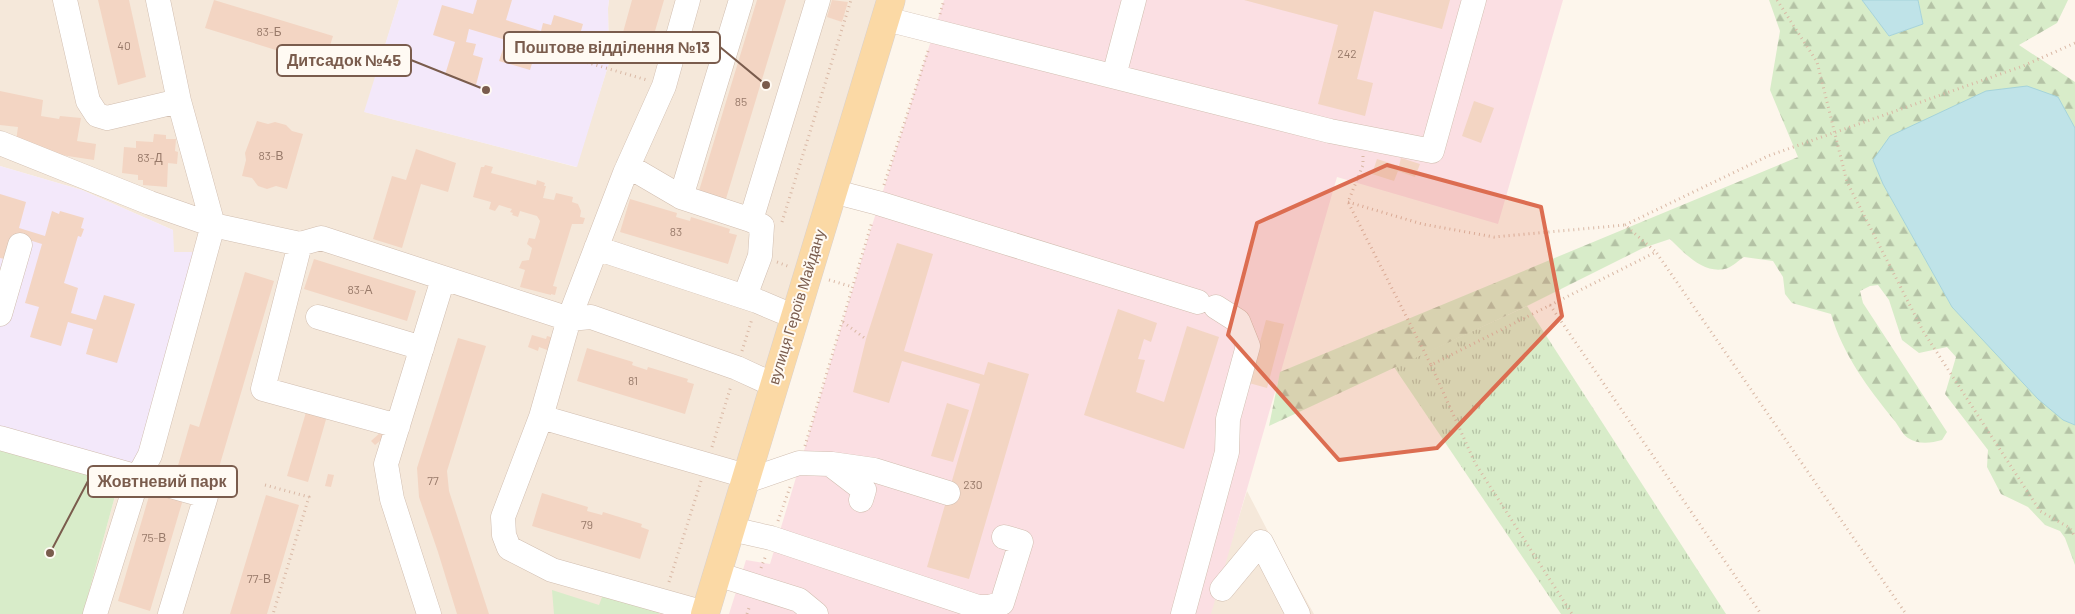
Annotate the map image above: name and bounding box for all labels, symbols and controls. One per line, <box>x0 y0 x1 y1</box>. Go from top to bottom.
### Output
house number: 83-Б <box>256 24 282 38</box>
callout: Поштове відділення №13 <box>504 32 720 63</box>
text: Поштове відділення №13 <box>514 37 710 56</box>
house number: 40 <box>117 38 131 52</box>
callout: Дитсадок №45 <box>277 45 411 76</box>
house number: 242 <box>1337 46 1357 60</box>
text: Дитсадок №45 <box>287 50 401 69</box>
house number: 85 <box>735 94 747 108</box>
house number: 83-В <box>258 148 284 162</box>
house number: 83-Д <box>137 150 163 165</box>
house number: 83 <box>670 224 682 238</box>
street label: вулиця Героїв Майдану <box>764 227 828 386</box>
house number: 83-А <box>347 282 373 296</box>
house number: 81 <box>628 373 638 387</box>
callout: Жовтневий парк <box>88 466 237 497</box>
text: Жовтневий парк <box>96 471 228 490</box>
house number: 77 <box>427 473 439 487</box>
house number: 230 <box>963 477 983 491</box>
house number: 79 <box>581 517 593 531</box>
house number: 75-В <box>142 530 166 544</box>
house number: 77-В <box>247 571 271 585</box>

